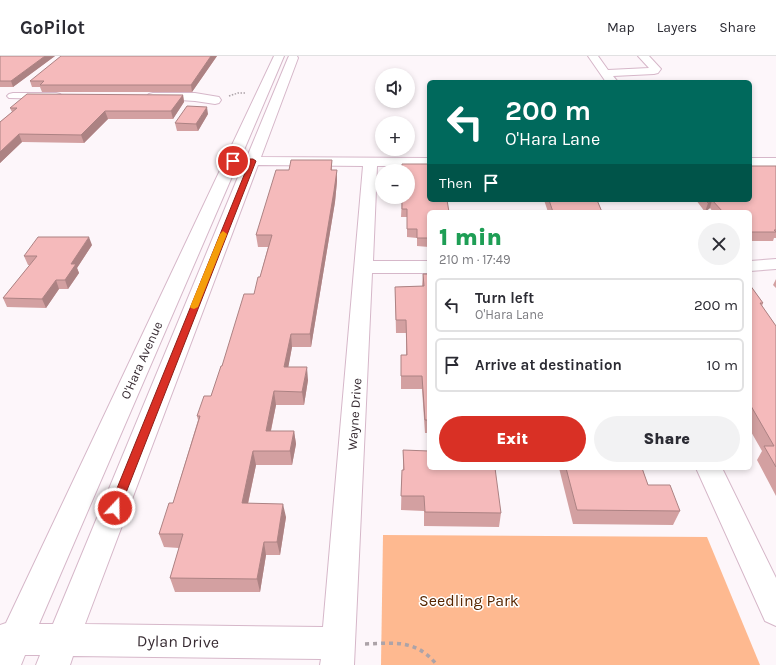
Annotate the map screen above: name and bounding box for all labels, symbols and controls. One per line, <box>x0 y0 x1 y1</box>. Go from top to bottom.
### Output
text: GoPilot <box>20 17 85 39</box>
text: Map <box>607 19 635 36</box>
text: Layers <box>657 19 697 36</box>
text: Share <box>719 19 756 36</box>
map controls <box>375 68 415 204</box>
button: sound <box>375 68 415 108</box>
text: 200 m <box>505 94 591 127</box>
icon: left <box>439 96 491 148</box>
button: + <box>375 116 415 156</box>
text: O'Hara Lane <box>505 128 600 150</box>
pin <box>216 144 250 178</box>
icon: arrive <box>222 150 244 172</box>
button: − <box>375 164 415 204</box>
icon: arrive <box>480 172 502 194</box>
text: Then <box>439 174 472 192</box>
text: 1 min <box>439 223 502 251</box>
button: close <box>698 223 740 265</box>
text: 210 m · 17:49 <box>439 252 511 267</box>
text: Turn left <box>475 289 534 307</box>
icon: left <box>441 294 463 316</box>
text: 200 m <box>694 296 738 314</box>
text: O'Hara Lane <box>475 307 544 322</box>
street label: O'Hara Avenue <box>118 319 165 402</box>
icon: arrive <box>441 354 463 376</box>
text: Arrive at destination <box>475 356 622 374</box>
text: 10 m <box>707 356 738 374</box>
street label: Wayne Drive <box>344 377 365 451</box>
button: Exit <box>439 416 586 462</box>
button: Share <box>594 416 740 462</box>
position arrow <box>94 487 136 529</box>
park label: Seedling Park <box>419 591 519 610</box>
street label: Dylan Drive <box>137 631 219 652</box>

